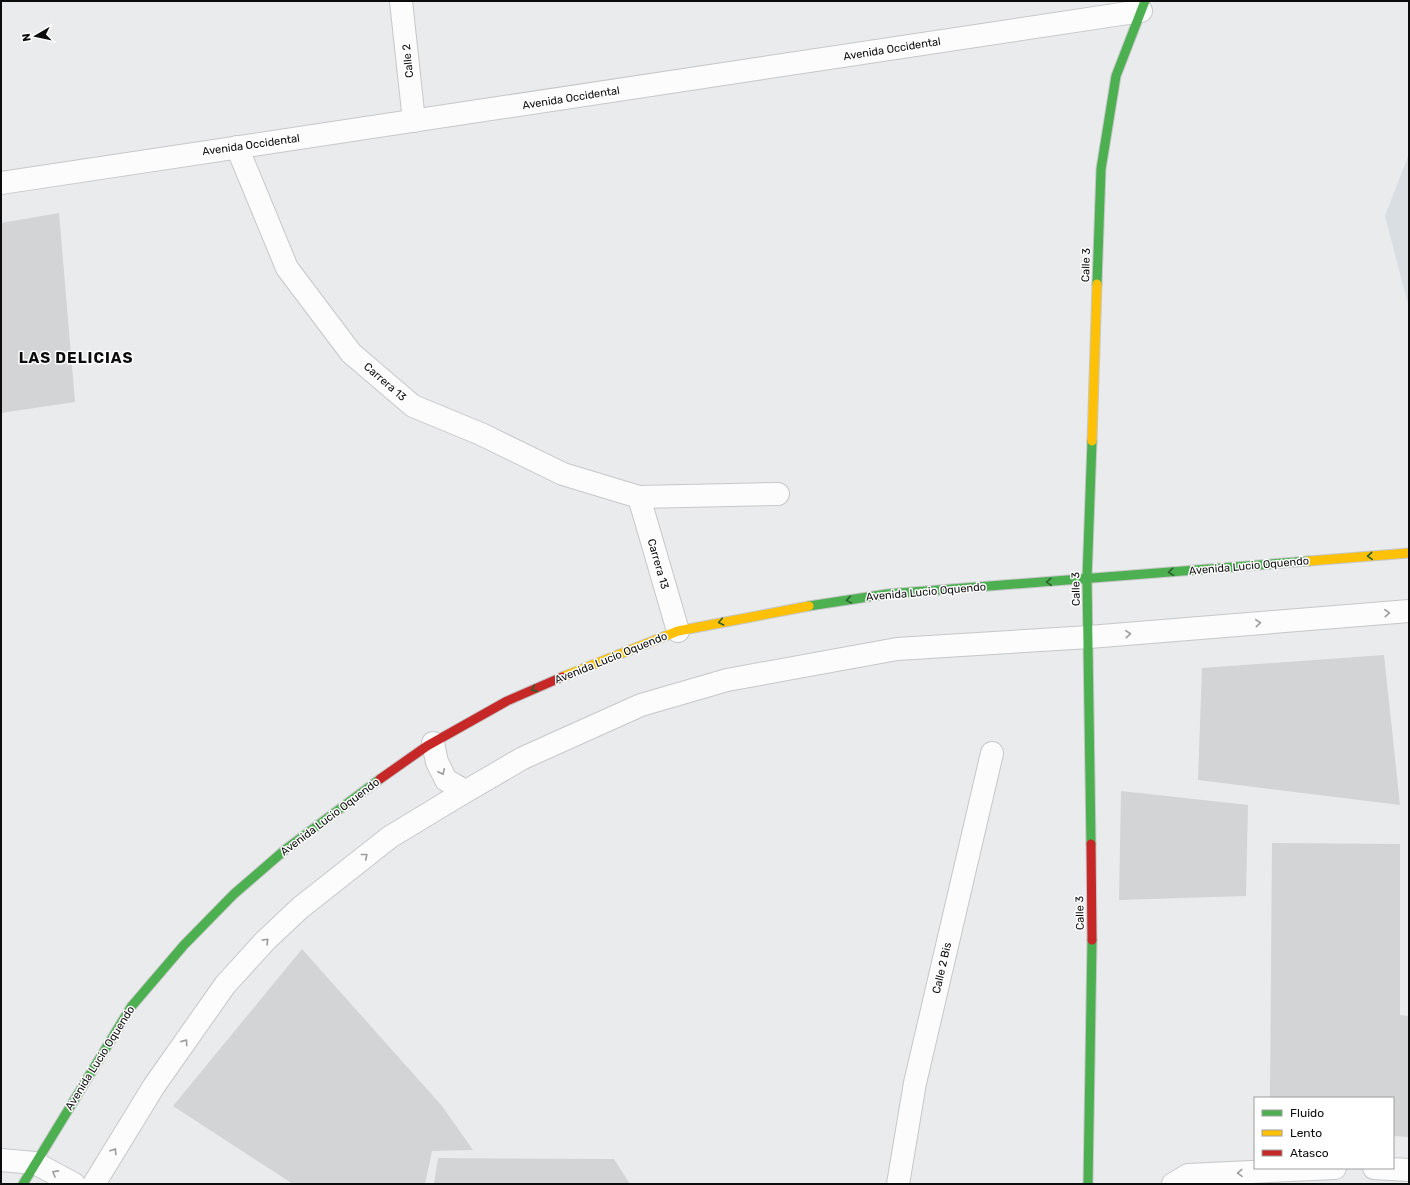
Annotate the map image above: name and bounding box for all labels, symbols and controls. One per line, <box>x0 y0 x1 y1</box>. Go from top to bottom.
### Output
north arrow <box>16 16 56 56</box>
text: N <box>20 32 34 42</box>
street label: Avenida Occidental <box>842 35 942 63</box>
street label: Calle 2 <box>400 43 416 79</box>
street label: Avenida Occidental <box>521 84 621 112</box>
street label: Avenida Occidental <box>201 132 301 158</box>
street label: Calle 3 <box>1079 247 1093 282</box>
district label: LAS DELICIAS <box>19 349 133 367</box>
street label: Carrera 13 <box>361 360 409 404</box>
street label: Carrera 13 <box>645 537 672 591</box>
one-way arrow <box>1367 552 1373 561</box>
street label: Avenida Lucio Oquendo <box>1188 554 1310 578</box>
one-way arrow <box>1168 568 1174 577</box>
street label: Calle 3 <box>1069 571 1083 606</box>
one-way arrow <box>1045 577 1052 586</box>
street label: Avenida Lucio Oquendo <box>865 580 987 604</box>
one-way arrow <box>846 595 852 603</box>
one-way arrow <box>1384 608 1390 617</box>
one-way arrow <box>718 617 725 626</box>
one-way arrow <box>1255 619 1261 628</box>
street label: Avenida Lucio Oquendo <box>553 629 669 687</box>
one-way arrow <box>1125 629 1131 638</box>
one-way arrow <box>530 685 537 693</box>
one-way arrow <box>437 768 445 776</box>
street label: Avenida Lucio Oquendo <box>278 776 382 858</box>
one-way arrow <box>361 854 368 861</box>
street label: Calle 3 <box>1073 895 1087 930</box>
one-way arrow <box>261 938 269 946</box>
street label: Calle 2 Bis <box>930 941 954 995</box>
street label: Avenida Lucio Oquendo <box>63 1003 137 1113</box>
one-way arrow <box>180 1039 188 1046</box>
legend <box>1254 1097 1394 1169</box>
text: Fluido <box>1290 1106 1324 1120</box>
text: Lento <box>1290 1126 1322 1140</box>
text: Atasco <box>1290 1146 1329 1160</box>
one-way arrow <box>110 1148 117 1155</box>
one-way arrow <box>1237 1168 1243 1177</box>
one-way arrow <box>51 1171 59 1178</box>

